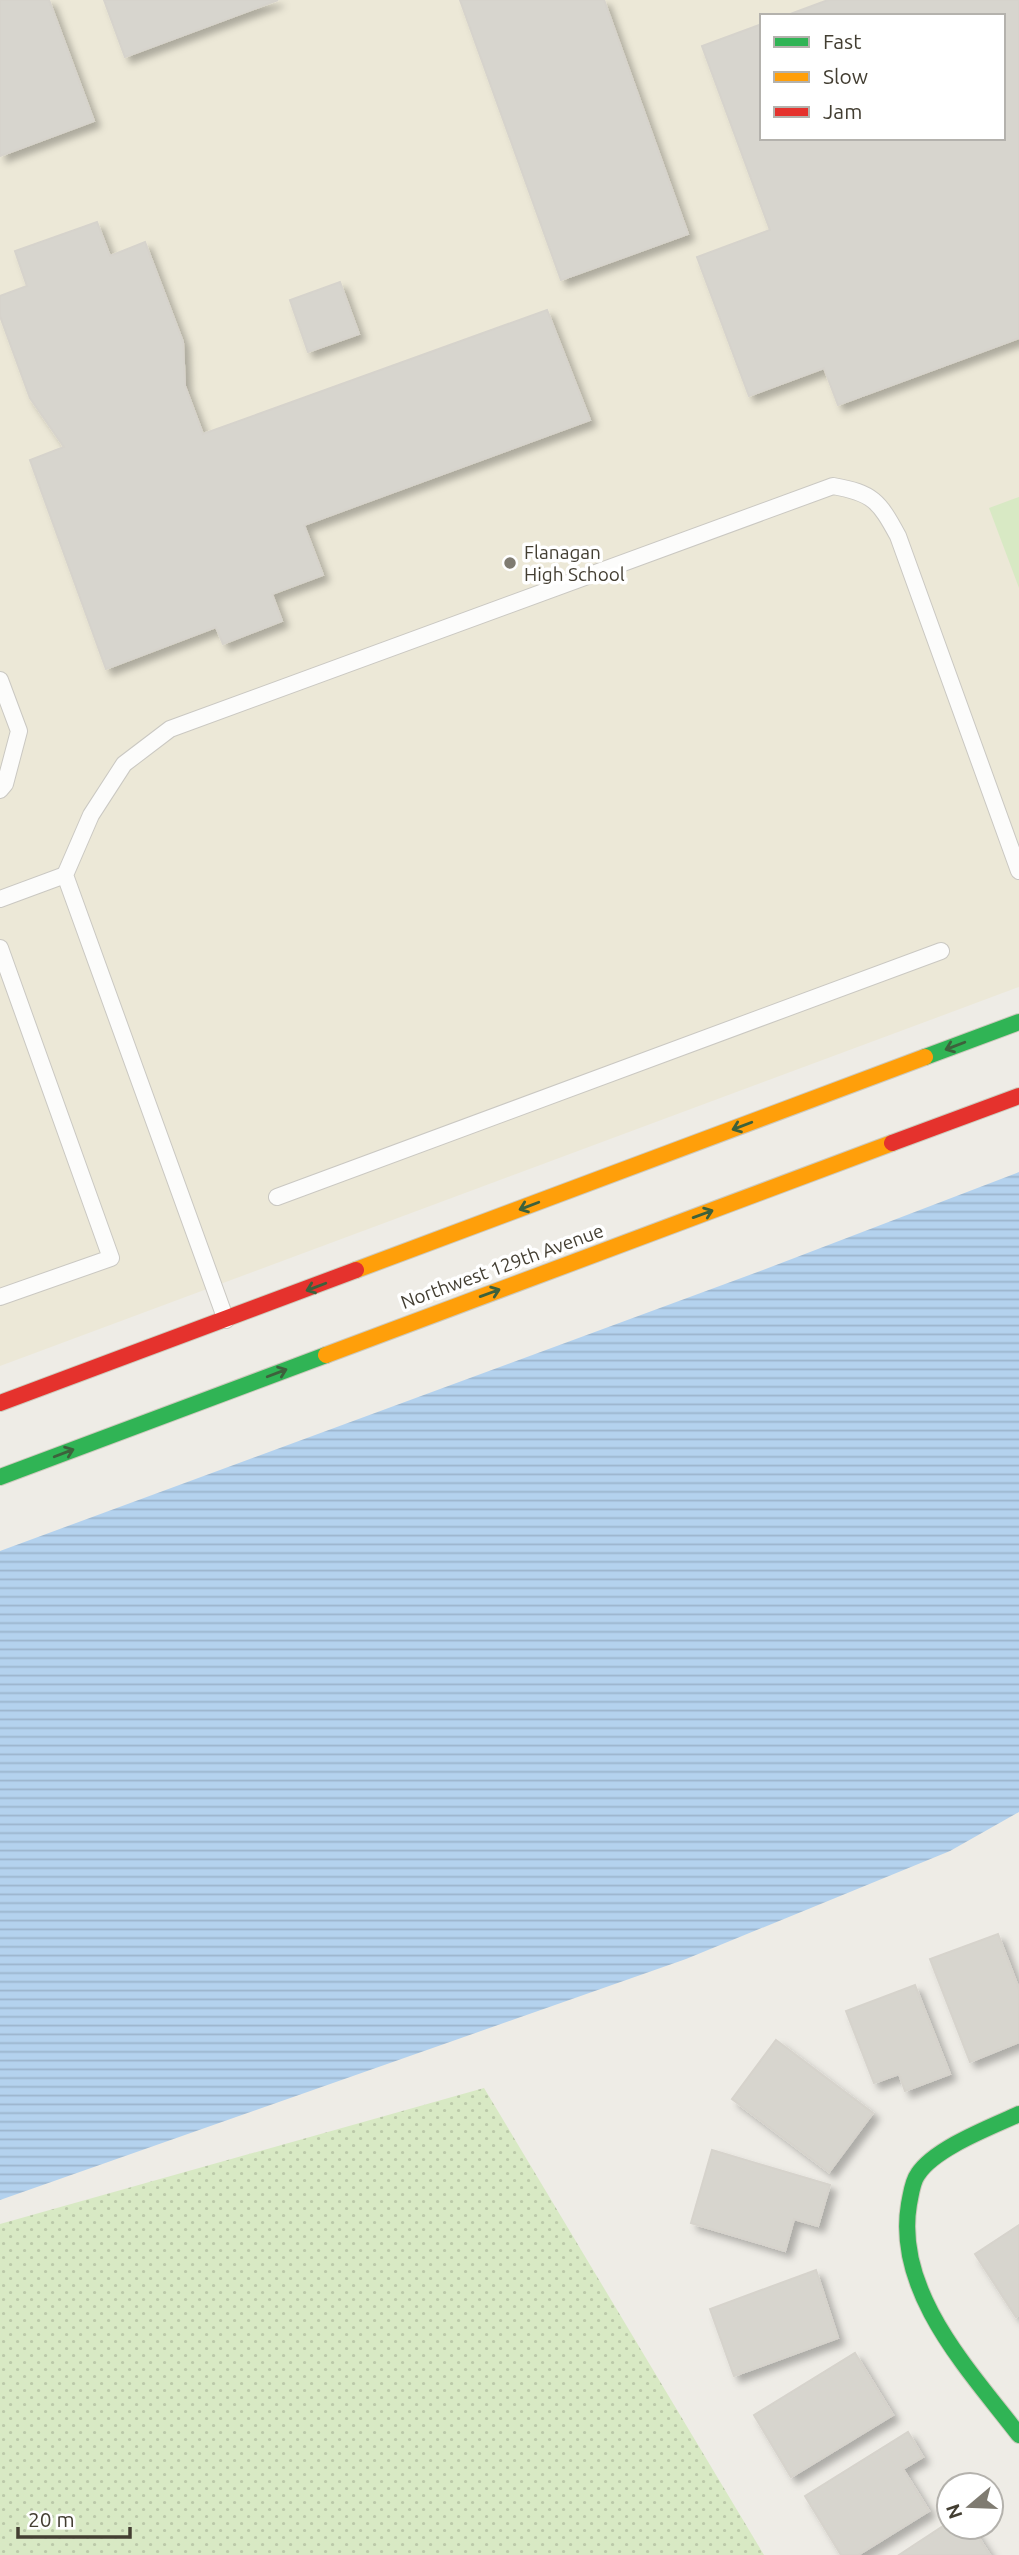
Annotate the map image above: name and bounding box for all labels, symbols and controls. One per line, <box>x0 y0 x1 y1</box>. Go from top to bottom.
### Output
legend <box>760 14 1005 140</box>
text: Fast <box>823 29 861 53</box>
text: Slow <box>823 64 868 88</box>
text: Jam <box>823 99 862 123</box>
place label: Flanagan High School <box>524 541 625 585</box>
marker: Flanagan High School <box>502 555 518 571</box>
one-way arrow <box>945 1041 967 1053</box>
one-way arrow <box>732 1121 754 1133</box>
one-way arrow <box>519 1201 541 1214</box>
one-way arrow <box>691 1206 713 1219</box>
street label: Northwest 129th Avenue <box>398 1219 606 1313</box>
one-way arrow <box>306 1281 328 1294</box>
one-way arrow <box>478 1286 500 1299</box>
one-way arrow <box>265 1366 287 1378</box>
one-way arrow <box>52 1446 74 1459</box>
north arrow <box>935 2471 1005 2541</box>
scale bar <box>18 2496 130 2540</box>
text: N <box>941 2501 967 2522</box>
text: 20 m <box>28 2507 75 2531</box>

